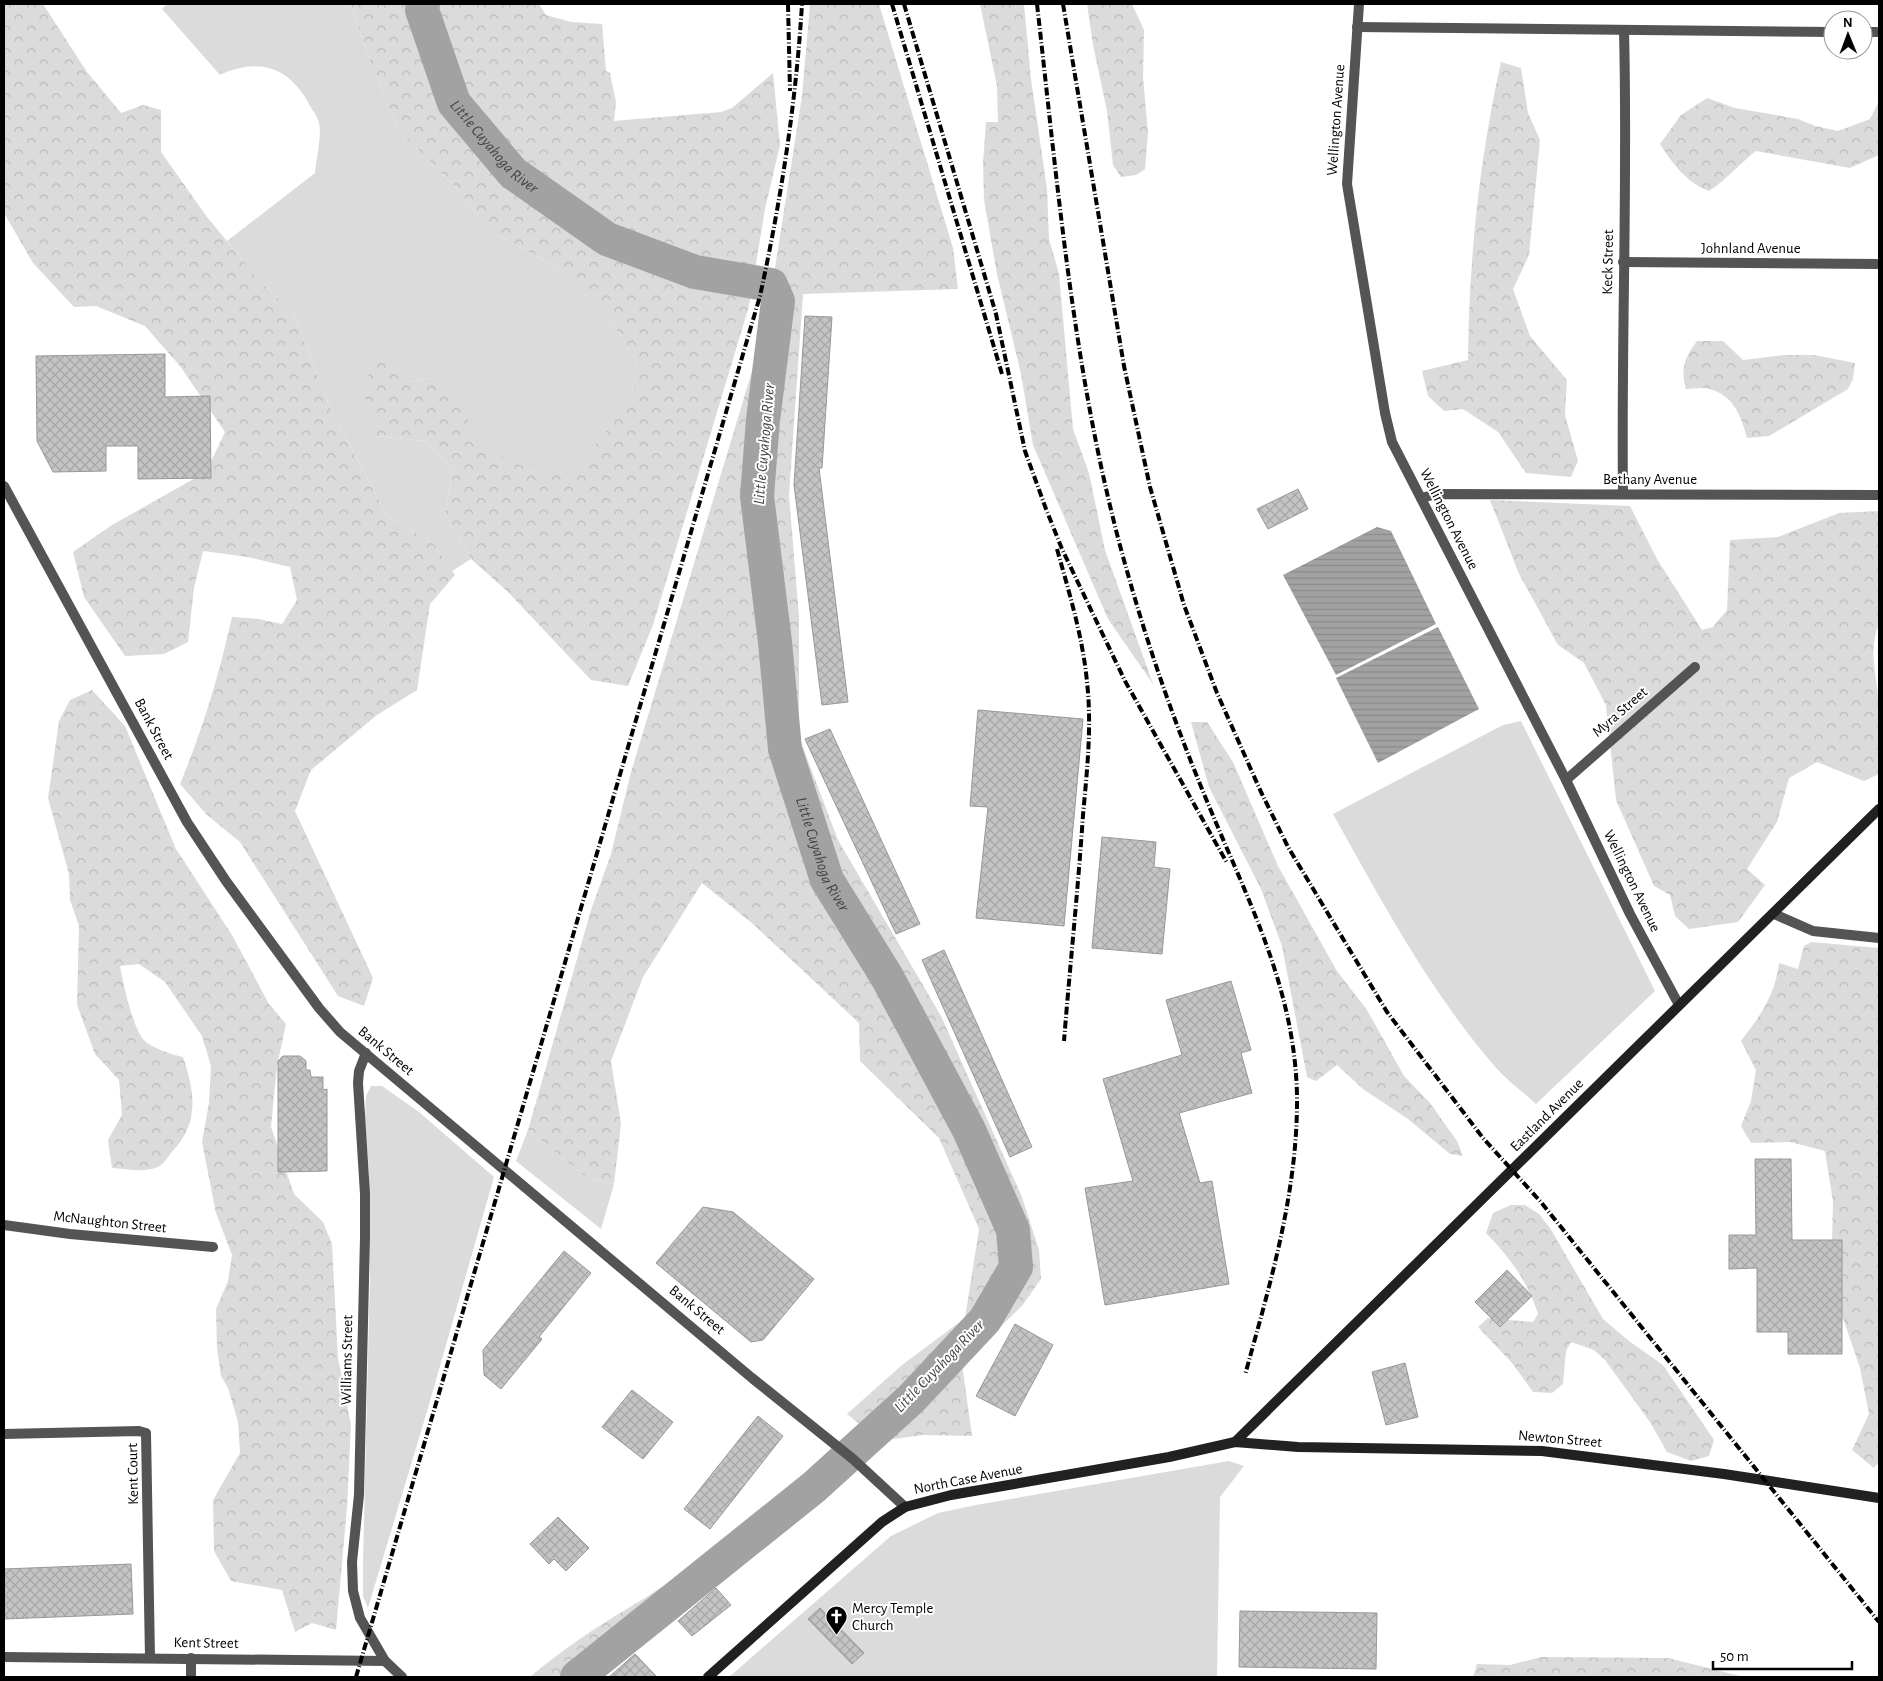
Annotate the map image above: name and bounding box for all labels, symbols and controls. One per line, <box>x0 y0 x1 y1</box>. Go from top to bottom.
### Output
north arrow <box>1823 10 1873 60</box>
text: N <box>1843 16 1853 30</box>
street label: Wellington Avenue <box>1325 64 1347 176</box>
water label: Little Cuyahoga River <box>447 97 542 197</box>
street label: Keck Street <box>1600 229 1616 295</box>
street label: Johnland Avenue <box>1701 241 1801 256</box>
water label: Little Cuyahoga River <box>751 382 777 505</box>
street label: Wellington Avenue <box>1417 466 1481 572</box>
street label: Bethany Avenue <box>1603 472 1697 487</box>
street label: Myra Street <box>1590 684 1650 740</box>
street label: Bank Street <box>132 696 176 762</box>
water label: Little Cuyahoga River <box>793 795 853 915</box>
street label: Wellington Avenue <box>1601 828 1663 934</box>
street label: Bank Street <box>355 1024 417 1078</box>
street label: Eastland Avenue <box>1508 1076 1586 1154</box>
street label: McNaughton Street <box>53 1209 168 1235</box>
street label: Bank Street <box>666 1283 728 1337</box>
street label: Williams Street <box>339 1315 355 1405</box>
water label: Little Cuyahoga River <box>891 1316 988 1415</box>
street label: Newton Street <box>1517 1428 1603 1450</box>
street label: Kent Court <box>125 1443 141 1505</box>
street label: North Case Avenue <box>912 1461 1024 1497</box>
place label: Mercy Temple Church <box>852 1601 934 1633</box>
church icon: Mercy Temple Church <box>824 1605 848 1636</box>
street label: Kent Street <box>173 1635 239 1651</box>
scale bar <box>1713 1638 1852 1670</box>
text: 50 m <box>1720 1649 1749 1664</box>

